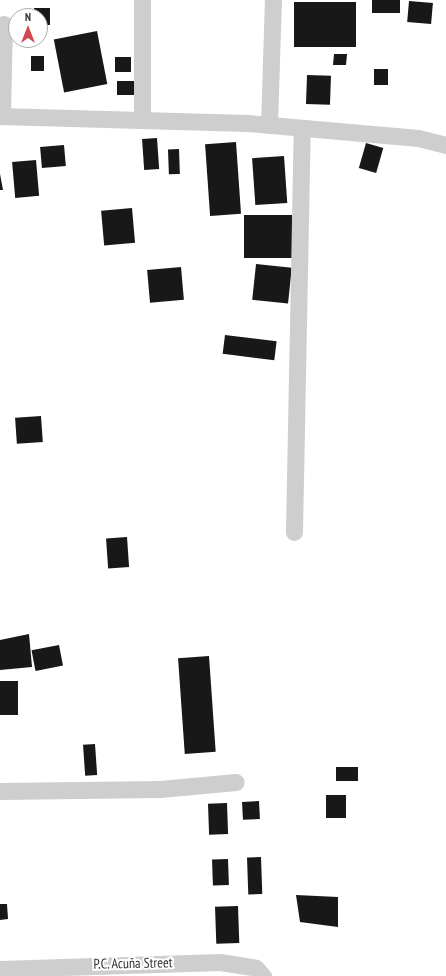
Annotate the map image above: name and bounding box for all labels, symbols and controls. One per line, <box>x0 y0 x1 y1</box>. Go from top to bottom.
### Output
north arrow <box>8 8 48 48</box>
text: N <box>25 10 31 24</box>
street label: P.C. Acuña Street <box>93 954 173 972</box>

